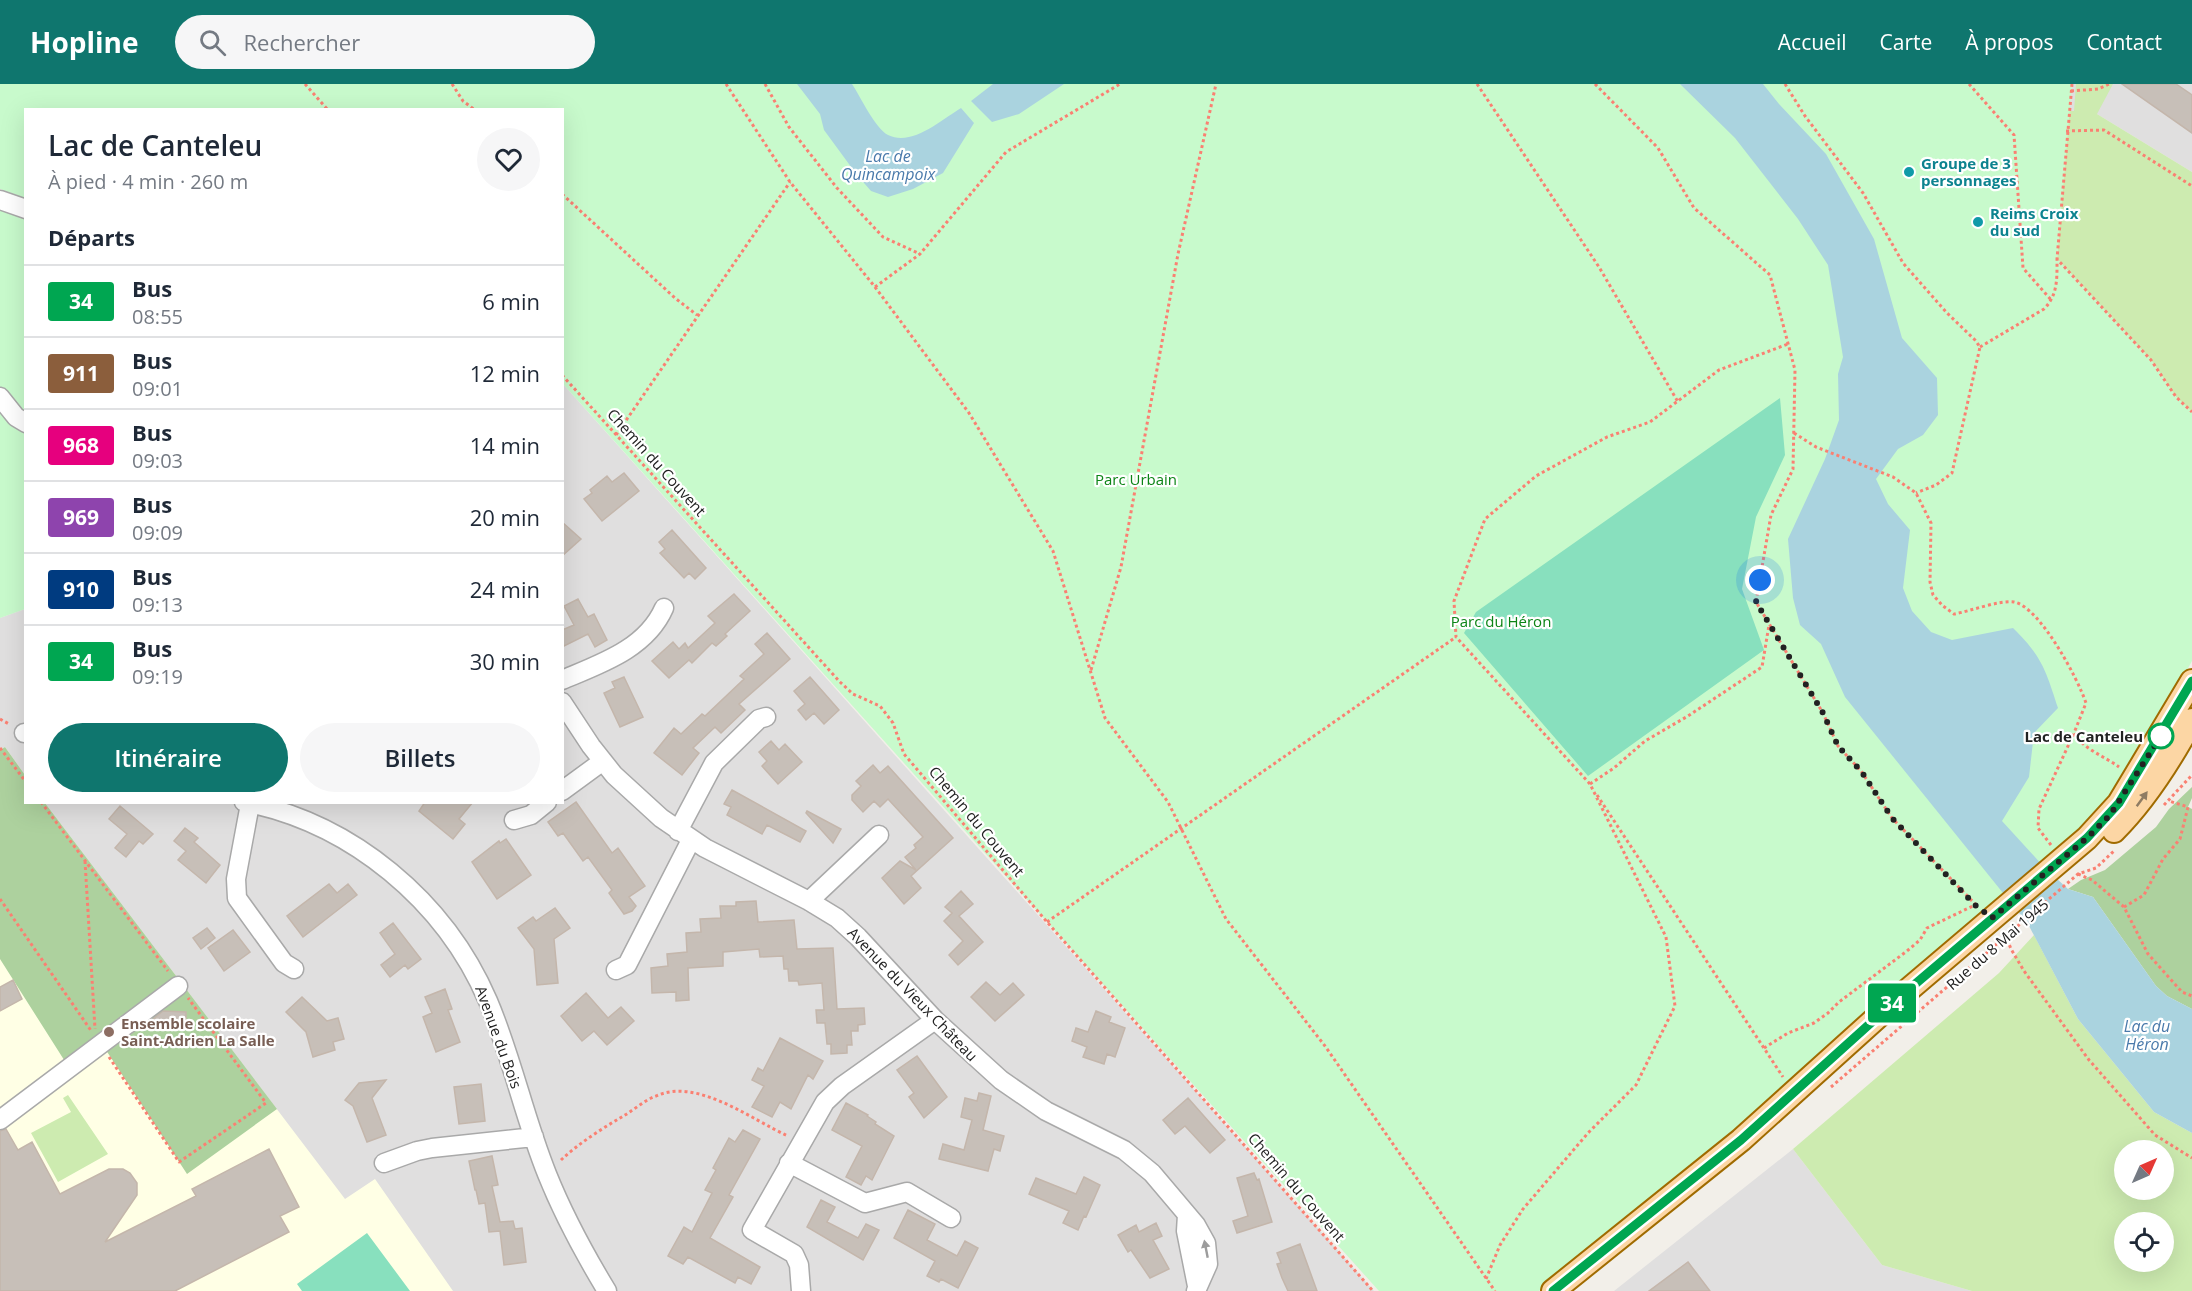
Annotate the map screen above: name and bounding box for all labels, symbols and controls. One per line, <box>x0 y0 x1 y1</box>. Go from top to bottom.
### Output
search box <box>175 15 595 69</box>
text: Hopline <box>30 23 139 61</box>
icon: search <box>196 26 229 59</box>
text: Rechercher <box>244 27 360 57</box>
text: Accueil <box>1778 28 1846 56</box>
text: Carte <box>1879 28 1932 56</box>
text: À propos <box>1965 28 2054 56</box>
text: Contact <box>2087 28 2162 56</box>
text: Lac de Canteleu <box>48 126 262 164</box>
button: heart <box>477 128 540 191</box>
water label: Lac de Quincampoix <box>841 145 936 185</box>
place label: Groupe de 3 personnages <box>1921 153 2016 190</box>
marker: Groupe de 3 personnages <box>1902 165 1916 179</box>
text: À pied · 4 min · 260 m <box>48 168 248 195</box>
place label: Reims Croix du sud <box>1990 203 2079 240</box>
marker: Reims Croix du sud <box>1971 215 1985 229</box>
text: Départs <box>48 222 135 252</box>
text: Bus <box>132 273 172 303</box>
text: 6 min <box>482 286 540 316</box>
text: 34 <box>69 287 93 315</box>
text: 08:55 <box>132 303 183 330</box>
text: Bus <box>132 345 172 375</box>
text: 12 min <box>470 358 540 388</box>
text: 911 <box>63 359 99 387</box>
text: 09:01 <box>132 375 183 402</box>
street label: Chemin du Couvent <box>603 404 711 520</box>
text: Bus <box>132 417 172 447</box>
text: 14 min <box>470 430 540 460</box>
text: 968 <box>63 431 99 459</box>
text: 09:03 <box>132 447 183 474</box>
park label: Parc Urbain <box>1095 469 1177 489</box>
text: Bus <box>132 489 172 519</box>
text: 20 min <box>470 502 540 532</box>
text: 969 <box>63 503 99 531</box>
text: 09:09 <box>132 519 183 546</box>
text: Bus <box>132 561 172 591</box>
your location <box>1745 565 1775 595</box>
text: 24 min <box>470 574 540 604</box>
text: 910 <box>63 575 99 603</box>
text: 09:13 <box>132 591 183 618</box>
park label: Parc du Héron <box>1451 611 1551 631</box>
text: Bus <box>132 633 172 663</box>
text: 30 min <box>470 646 540 676</box>
text: 34 <box>69 647 93 675</box>
text: 09:19 <box>132 663 183 690</box>
button: Itinéraire <box>48 723 288 792</box>
button: Billets <box>300 723 540 792</box>
marker: Lac de Canteleu <box>2148 723 2174 749</box>
place label: Lac de Canteleu <box>2024 726 2143 746</box>
street label: Chemin du Couvent <box>925 762 1029 880</box>
one-way arrow <box>2136 791 2148 807</box>
street label: Rue du 8 Mai 1945 <box>1942 894 2052 994</box>
street label: Avenue du Vieux Château <box>844 923 982 1065</box>
street label: Avenue du Bois <box>471 983 527 1091</box>
line badge: 34 <box>1865 984 1919 1022</box>
text: 34 <box>1880 989 1904 1017</box>
place label: Ensemble scolaire Saint-Adrien La Salle <box>121 1013 275 1050</box>
water label: Lac du Héron <box>2124 1015 2170 1055</box>
marker: Ensemble scolaire Saint-Adrien La Salle <box>102 1025 116 1039</box>
street label: Chemin du Couvent <box>1244 1128 1350 1246</box>
north arrow <box>2114 1140 2174 1200</box>
map controls <box>2114 1140 2174 1272</box>
button: locate <box>2114 1212 2174 1272</box>
one-way arrow <box>1201 1239 1210 1258</box>

